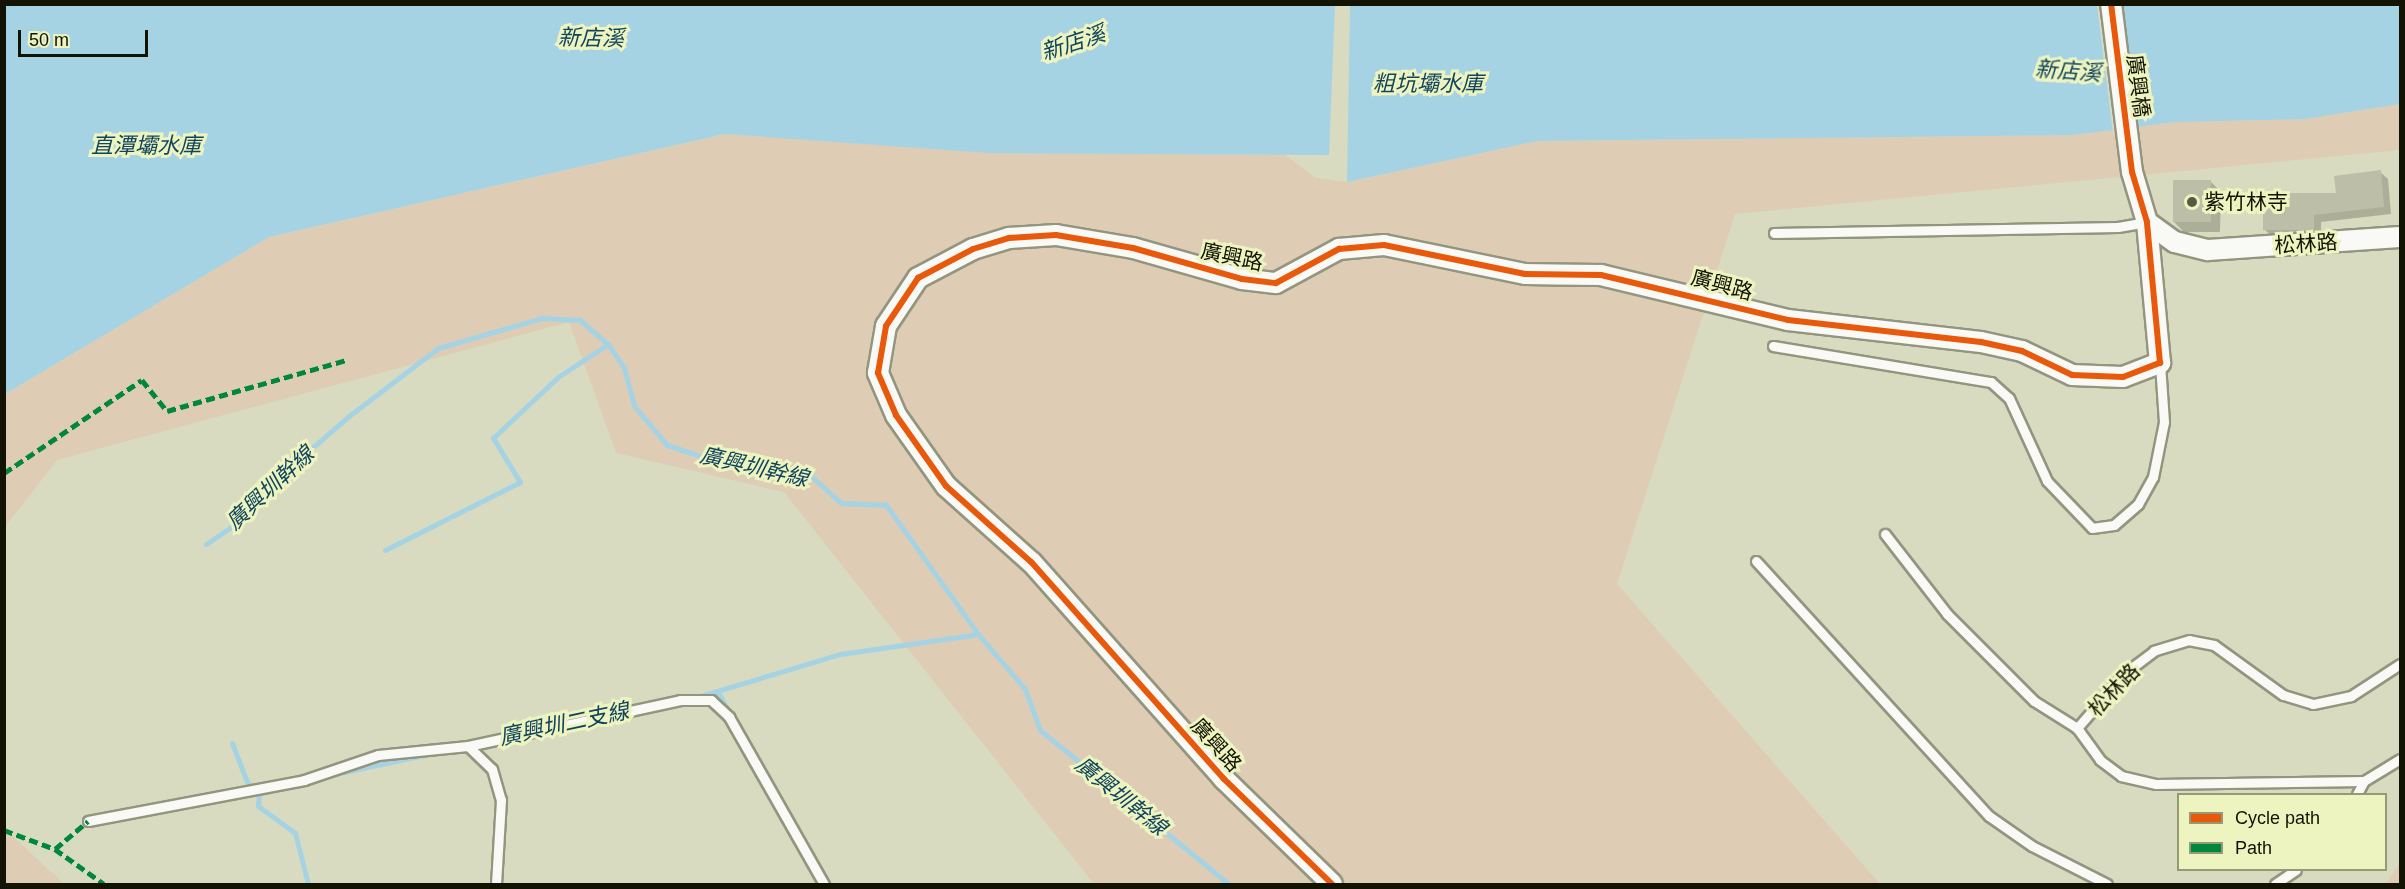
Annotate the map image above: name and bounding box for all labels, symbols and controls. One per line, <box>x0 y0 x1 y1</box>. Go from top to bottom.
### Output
scale bar <box>21 18 152 56</box>
water label: 新店溪 <box>1038 20 1108 66</box>
water label: 新店溪 <box>558 24 624 52</box>
text: 50 m <box>29 30 69 50</box>
street label: 廣興橋 <box>2122 53 2154 119</box>
water label: 新店溪 <box>2034 56 2102 86</box>
water label: 粗坑壩水庫 <box>1373 71 1483 97</box>
water label: 直潭壩水庫 <box>91 133 201 159</box>
place label: 紫竹林寺 <box>2204 189 2288 215</box>
marker: 紫竹林寺 <box>2185 195 2199 209</box>
street label: 松林路 <box>2274 229 2338 259</box>
street label: 廣興路 <box>1199 238 1265 276</box>
street label: 廣興路 <box>1688 265 1756 305</box>
water label: 廣興圳幹線 <box>221 441 319 535</box>
water label: 廣興圳幹線 <box>697 442 811 492</box>
street label: 松林路 <box>2083 659 2145 721</box>
water label: 廣興圳二支線 <box>497 697 631 751</box>
street label: 廣興路 <box>1186 713 1246 777</box>
water label: 廣興圳幹線 <box>1070 751 1172 841</box>
legend <box>2177 793 2387 871</box>
text: Cycle path <box>2235 808 2320 828</box>
text: Path <box>2235 838 2272 858</box>

